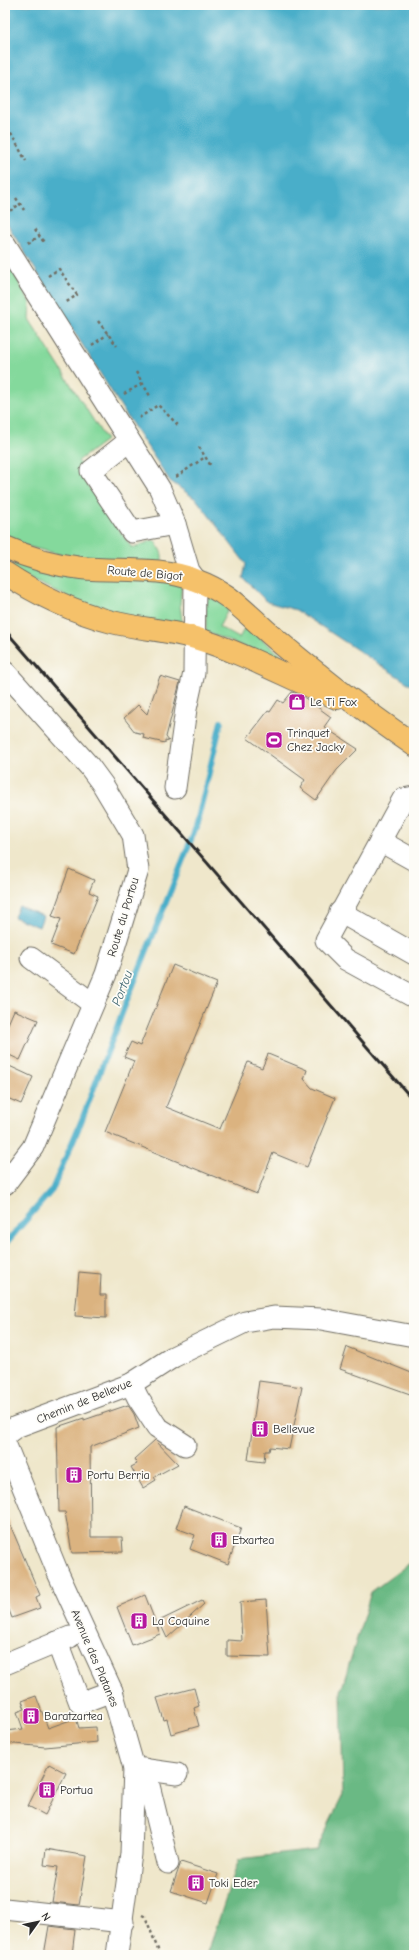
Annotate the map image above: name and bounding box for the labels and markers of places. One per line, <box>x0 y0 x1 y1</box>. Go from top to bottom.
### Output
shop icon: Le Ti Fox <box>287 692 307 712</box>
place label: Le Ti Fox <box>310 695 357 709</box>
place label: Trinquet Chez Jacky <box>287 726 345 754</box>
sports icon: Trinquet Chez Jacky <box>264 730 284 750</box>
building icon: Bellevue <box>250 1419 270 1439</box>
place label: Bellevue <box>273 1422 315 1436</box>
building icon: Portu Berria <box>64 1465 84 1485</box>
place label: Portu Berria <box>87 1468 150 1482</box>
building icon: Etxartea <box>209 1530 229 1550</box>
place label: Etxartea <box>232 1533 274 1547</box>
building icon: La Coquine <box>129 1611 149 1631</box>
place label: La Coquine <box>152 1614 209 1628</box>
building icon: Baratzartea <box>21 1706 41 1726</box>
place label: Baratzartea <box>44 1709 103 1723</box>
building icon: Portua <box>37 1780 57 1800</box>
place label: Portua <box>60 1783 93 1797</box>
building icon: Toki Eder <box>186 1873 206 1893</box>
place label: Toki Eder <box>209 1876 258 1890</box>

